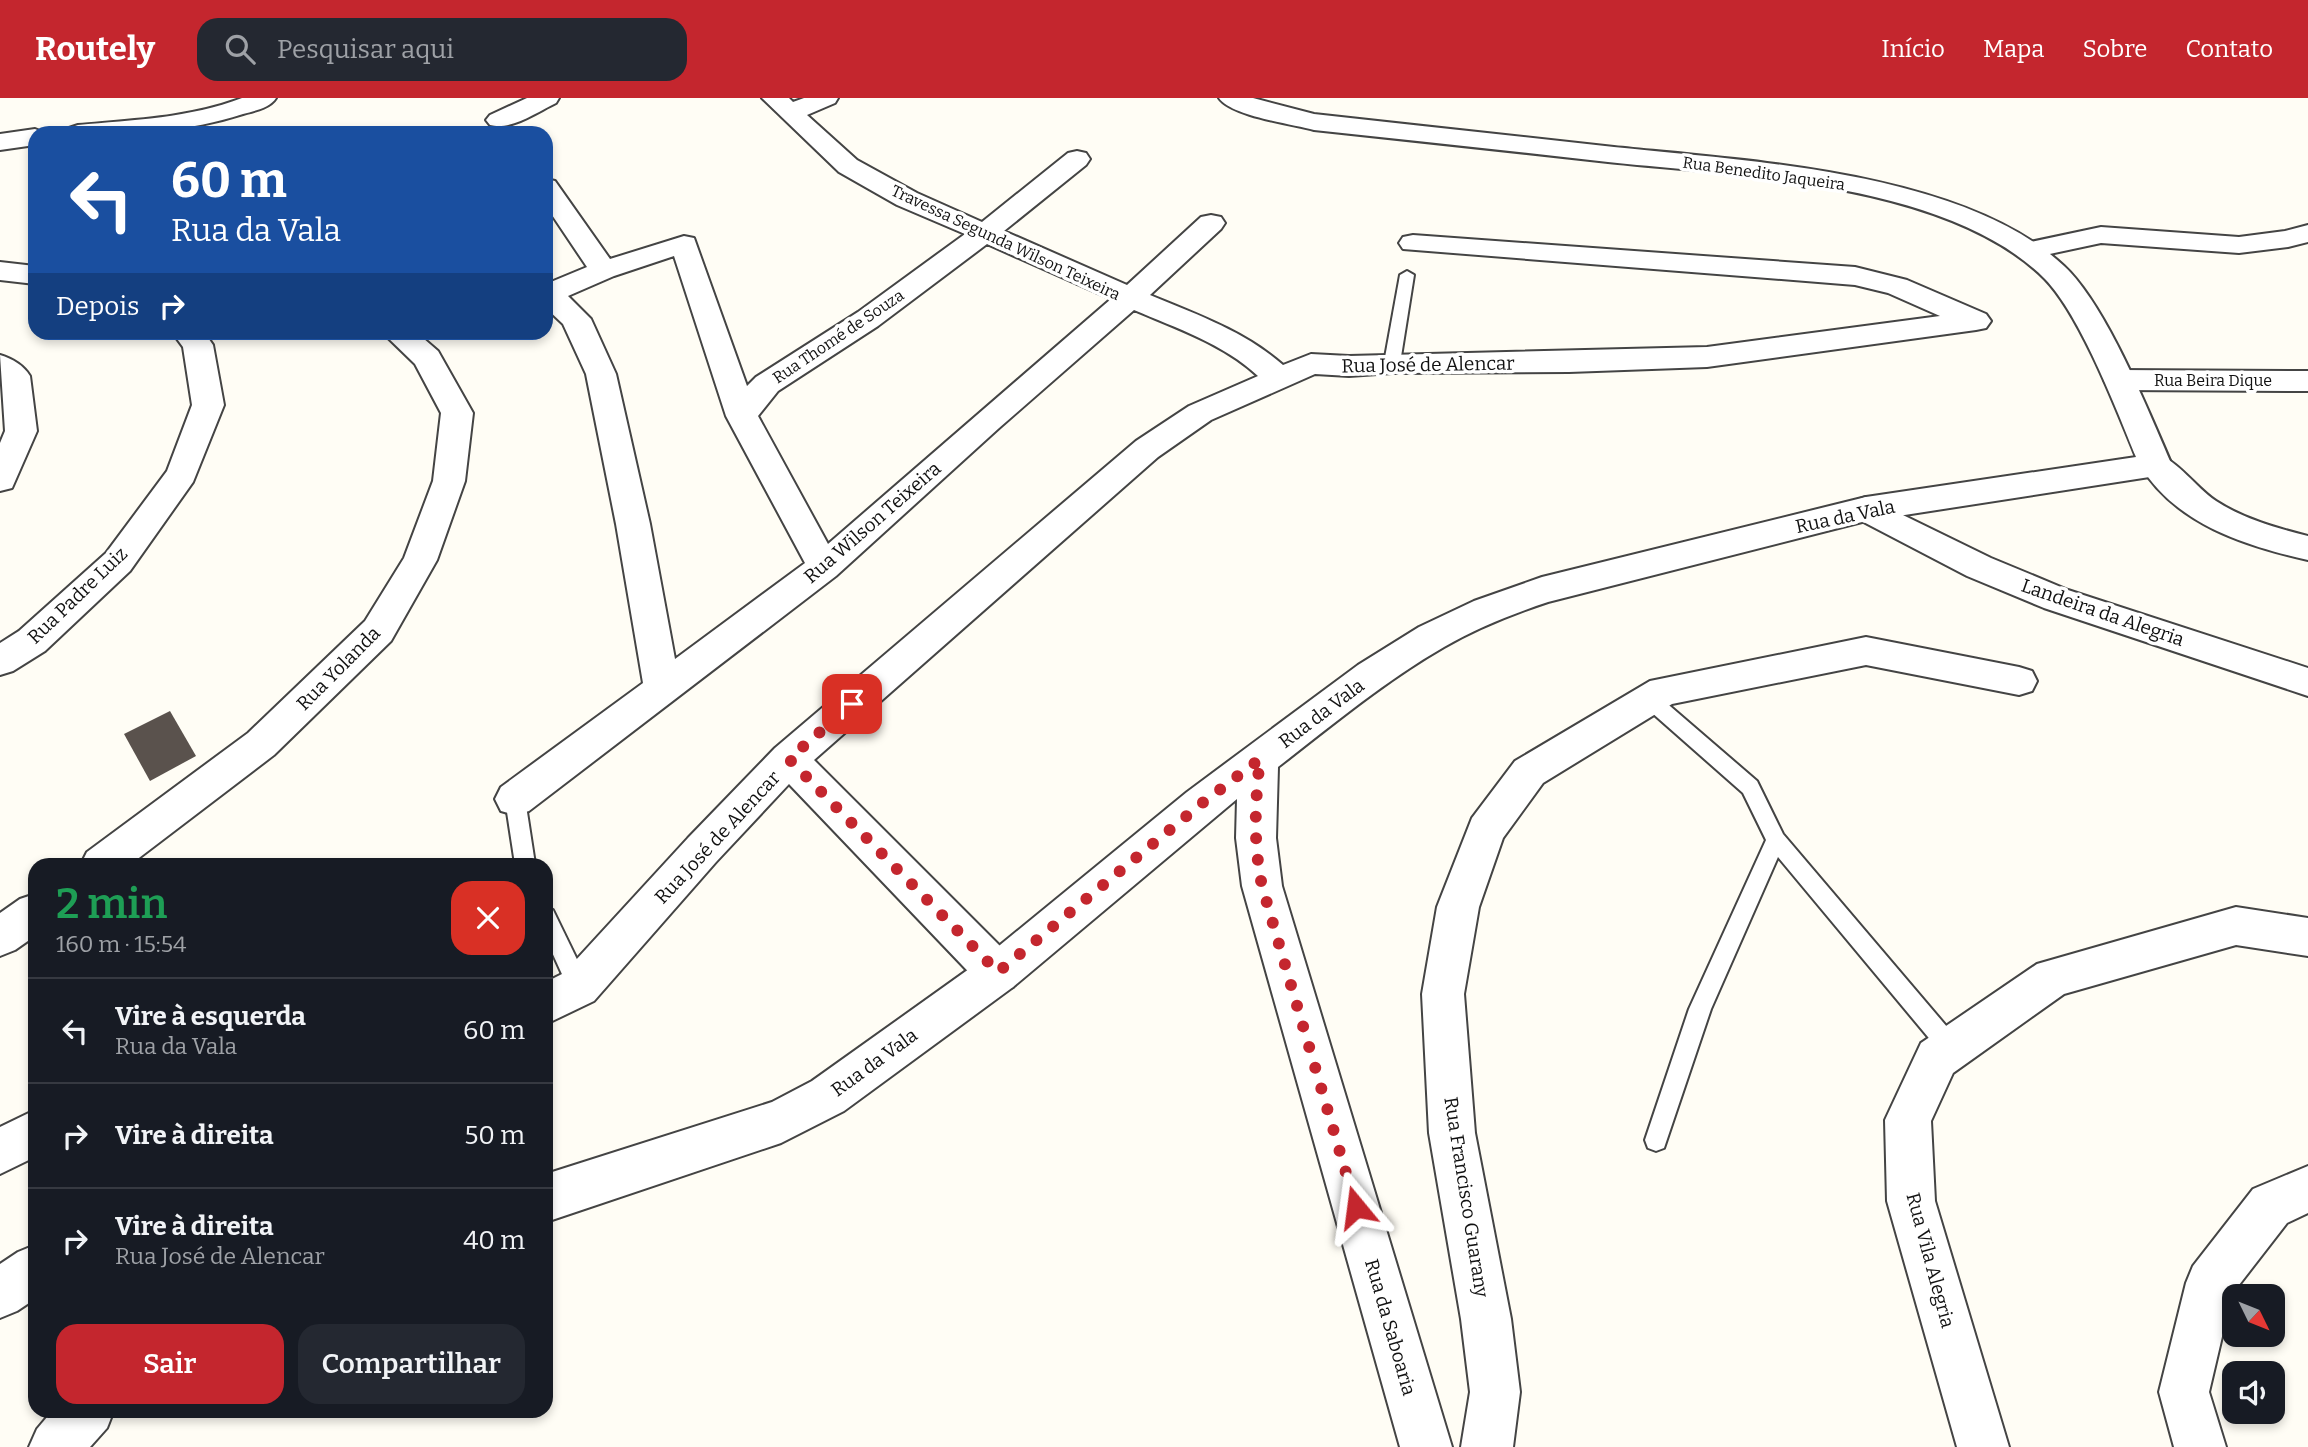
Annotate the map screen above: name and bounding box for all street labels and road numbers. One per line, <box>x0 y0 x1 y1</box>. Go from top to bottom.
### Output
street label: Rua Benedito Jaqueira <box>1681 153 1847 194</box>
street label: Travessa Segunda Wilson Teixeira <box>888 181 1124 304</box>
street label: Rua Thomé de Souza <box>769 285 908 387</box>
street label: Rua José de Alencar <box>1341 351 1515 378</box>
street label: Rua Beira Dique <box>2154 371 2272 390</box>
street label: Rua Wilson Teixeira <box>799 456 946 588</box>
street label: Rua da Vala <box>1793 495 1897 538</box>
street label: Rua Padre Luiz <box>23 542 132 649</box>
street label: Landeira da Alegria <box>2018 574 2188 651</box>
street label: Rua Yolanda <box>292 621 385 715</box>
street label: Rua da Vala <box>1274 673 1369 753</box>
street label: Rua José de Alencar <box>650 766 785 909</box>
street label: Rua da Vala <box>827 1023 922 1101</box>
street label: Rua Francisco Guarany <box>1439 1095 1494 1300</box>
street label: Rua Vila Alegria <box>1901 1190 1960 1331</box>
street label: Rua da Saboaria <box>1360 1256 1421 1399</box>

